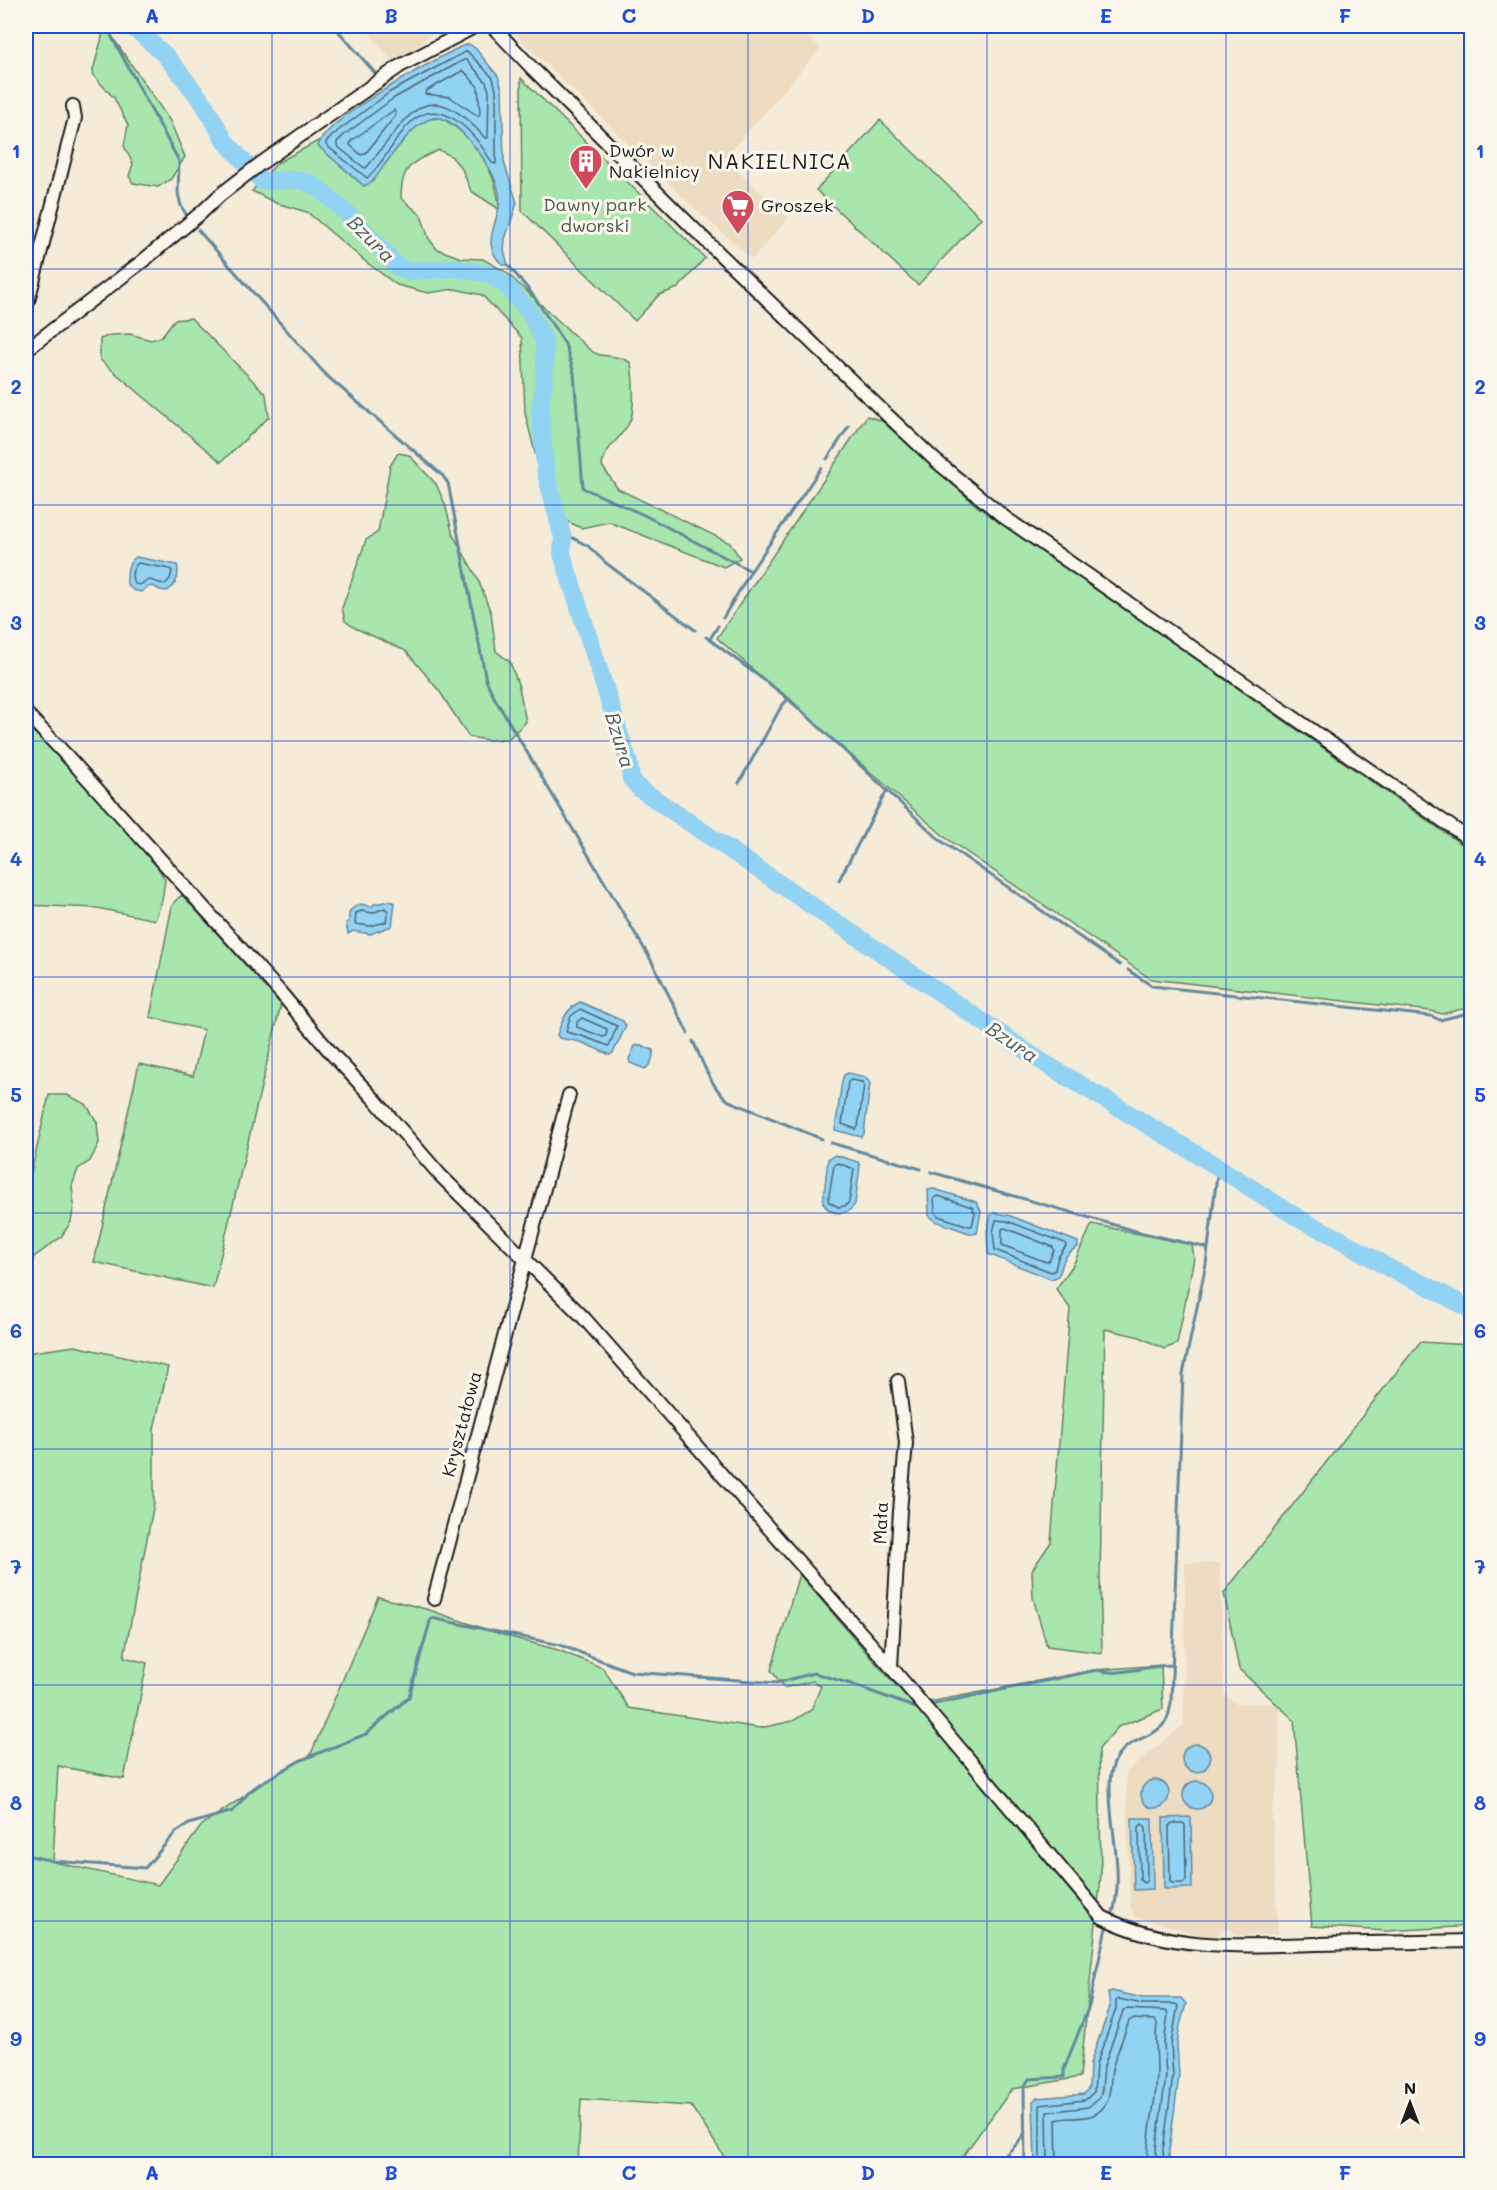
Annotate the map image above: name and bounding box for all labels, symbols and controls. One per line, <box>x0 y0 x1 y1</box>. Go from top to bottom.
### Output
text: A <box>145 2 159 28</box>
text: B <box>384 2 398 28</box>
text: C <box>622 2 637 28</box>
text: D <box>861 2 875 28</box>
text: E <box>1100 2 1112 28</box>
text: F <box>1339 2 1352 28</box>
text: 1 <box>12 137 20 163</box>
text: 1 <box>1476 137 1484 163</box>
place label: Dwór w Nakielnicy <box>609 138 700 183</box>
building icon: Dwór w Nakielnicy <box>568 143 604 190</box>
district label: NAKIELNICA <box>708 147 852 174</box>
supermarket icon: Groszek <box>720 188 756 235</box>
park label: Dawny park dworski <box>543 192 647 237</box>
place label: Groszek <box>761 193 834 217</box>
water label: Bzura <box>342 209 401 268</box>
text: 2 <box>10 373 22 399</box>
text: 2 <box>1474 373 1486 399</box>
text: 3 <box>10 609 22 635</box>
text: 3 <box>1474 609 1486 635</box>
water label: Bzura <box>600 709 642 771</box>
text: 4 <box>10 845 23 871</box>
text: 4 <box>1474 845 1487 871</box>
water label: Bzura <box>982 1014 1043 1068</box>
text: 5 <box>10 1081 22 1107</box>
text: 5 <box>1474 1081 1486 1107</box>
text: 6 <box>10 1317 22 1343</box>
text: 6 <box>1474 1317 1486 1343</box>
street label: Kryształowa <box>435 1368 487 1479</box>
street label: Mała <box>867 1501 893 1545</box>
text: 7 <box>10 1553 22 1579</box>
text: 7 <box>1474 1553 1486 1579</box>
text: 8 <box>10 1789 22 1815</box>
text: 8 <box>1474 1789 1486 1815</box>
text: 9 <box>10 2025 22 2051</box>
text: 9 <box>1474 2025 1486 2051</box>
north arrow <box>1380 2073 1440 2133</box>
text: N <box>1404 2077 1416 2098</box>
text: A <box>145 2159 159 2185</box>
text: B <box>384 2159 398 2185</box>
text: C <box>622 2159 637 2185</box>
text: D <box>861 2159 875 2185</box>
text: E <box>1100 2159 1112 2185</box>
text: F <box>1339 2159 1352 2185</box>

